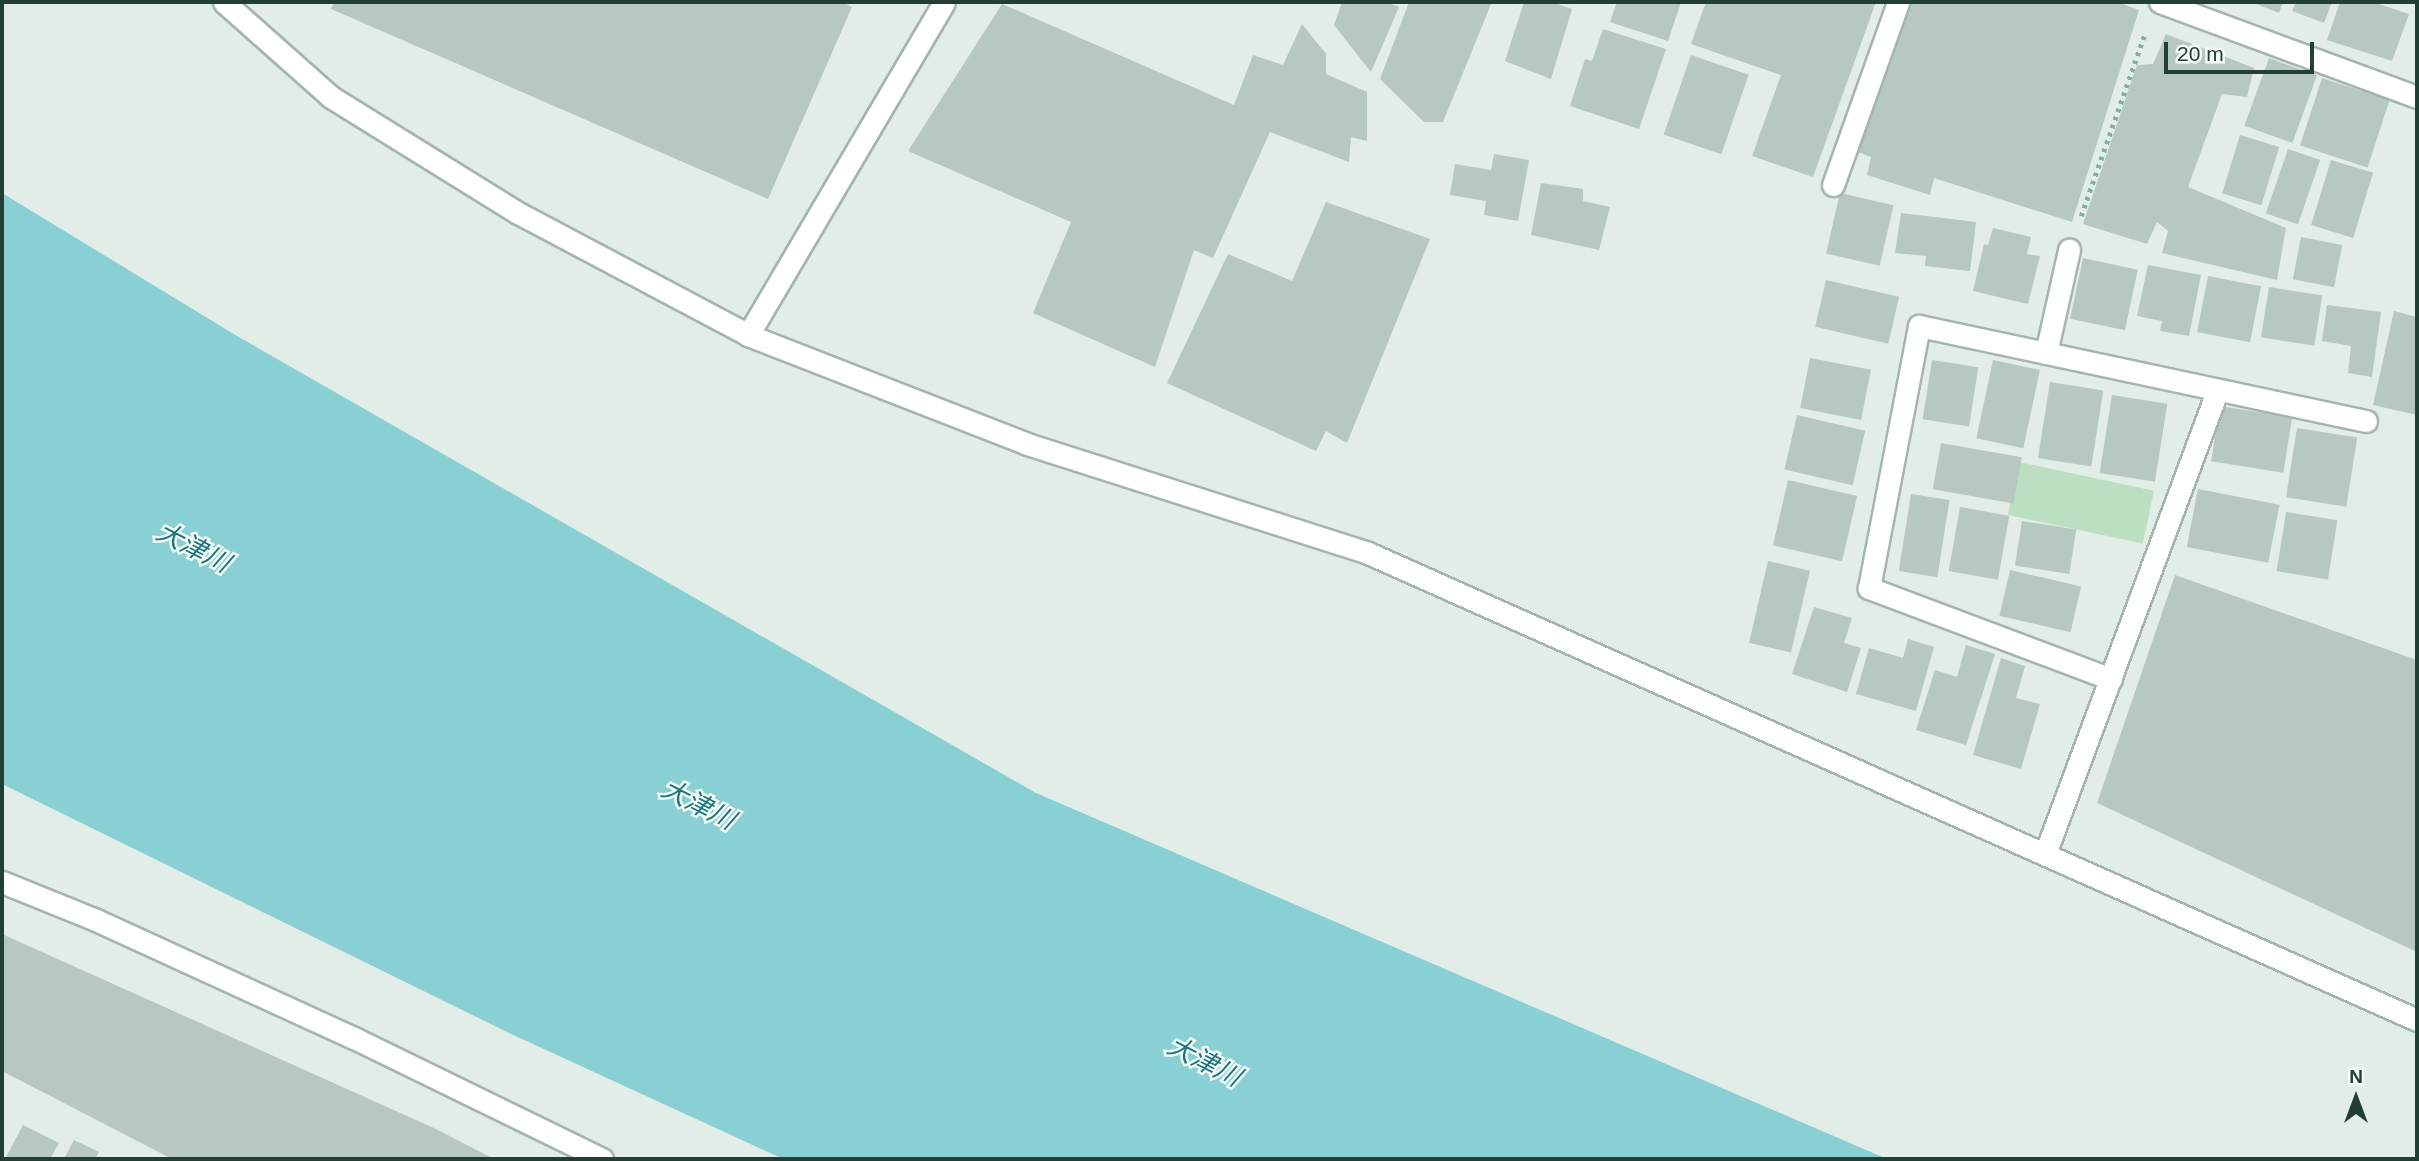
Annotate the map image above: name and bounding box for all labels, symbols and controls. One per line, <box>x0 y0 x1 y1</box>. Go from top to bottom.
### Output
scale bar <box>2167 28 2318 72</box>
text: 20 m <box>2177 42 2224 65</box>
water label: 大津川 <box>151 516 235 580</box>
water label: 大津川 <box>656 773 740 837</box>
water label: 大津川 <box>1162 1030 1246 1094</box>
north arrow <box>2321 1063 2391 1133</box>
text: N <box>2349 1066 2363 1087</box>

